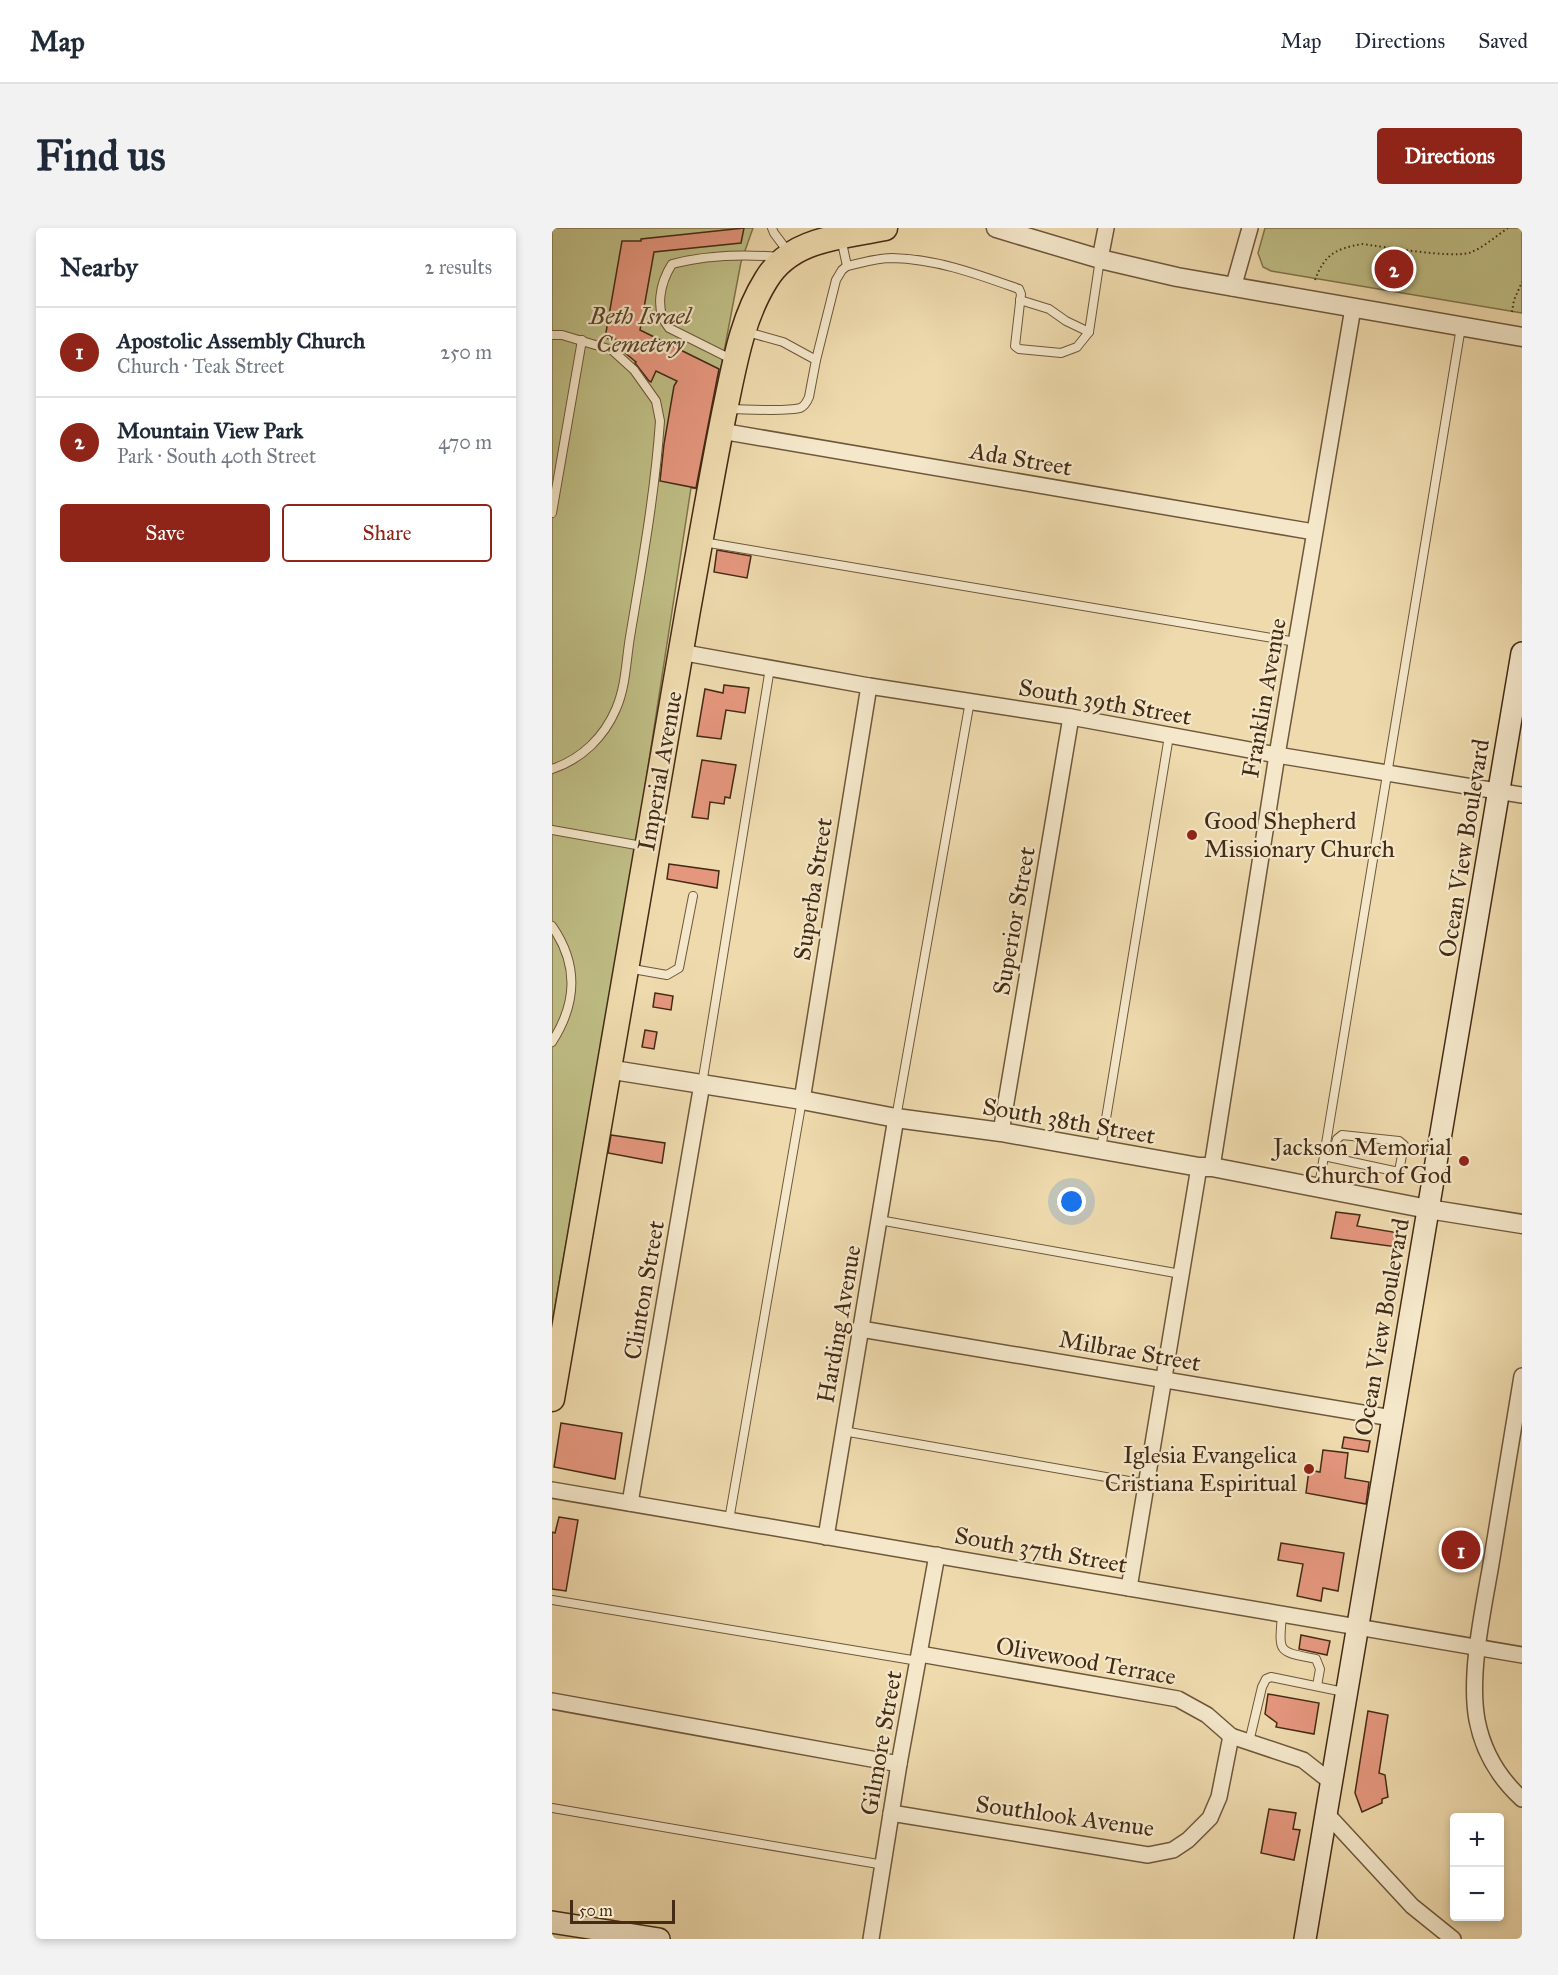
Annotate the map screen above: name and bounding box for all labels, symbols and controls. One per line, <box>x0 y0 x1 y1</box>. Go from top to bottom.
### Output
text: Map <box>30 24 85 59</box>
text: Map <box>1281 28 1322 54</box>
text: Directions <box>1355 28 1445 54</box>
text: Saved <box>1478 28 1528 54</box>
button: Directions <box>1377 128 1522 184</box>
text: Find us <box>36 130 166 182</box>
pin: 2 <box>1374 246 1414 291</box>
text: Nearby <box>60 251 138 283</box>
text: 2 results <box>424 255 492 279</box>
park label: Beth Israel Cemetery <box>588 301 693 359</box>
text: Apostolic Assembly Church <box>117 327 365 354</box>
text: 1 <box>76 340 83 364</box>
text: 250 m <box>440 340 492 364</box>
text: Church · Teak Street <box>117 354 284 378</box>
text: Mountain View Park <box>117 417 303 444</box>
text: 2 <box>75 430 84 454</box>
text: 470 m <box>438 430 492 454</box>
street label: Ada Street <box>967 435 1075 483</box>
text: Park · South 40th Street <box>117 444 316 468</box>
button: Save <box>60 504 270 562</box>
button: Share <box>282 504 492 562</box>
street label: Franklin Avenue <box>1235 616 1293 780</box>
street label: South 39th Street <box>1016 672 1194 732</box>
street label: Imperial Avenue <box>631 689 689 853</box>
street label: Ocean View Boulevard <box>1432 737 1496 959</box>
place label: Good Shepherd Missionary Church <box>1204 806 1395 864</box>
street label: Superba Street <box>787 815 839 963</box>
marker: Good Shepherd Missionary Church <box>1185 828 1199 842</box>
street label: Superior Street <box>986 844 1042 997</box>
street label: South 38th Street <box>980 1091 1158 1151</box>
place label: Jackson Memorial Church of God <box>1270 1132 1452 1190</box>
marker: Jackson Memorial Church of God <box>1457 1154 1471 1168</box>
your location <box>1057 1187 1086 1216</box>
street label: Ocean View Boulevard <box>1348 1216 1416 1438</box>
street label: Clinton Street <box>617 1218 671 1362</box>
street label: Harding Avenue <box>810 1243 868 1405</box>
street label: Milbrae Street <box>1057 1324 1204 1378</box>
place label: Iglesia Evangelica Cristiana Espiritual <box>1105 1440 1298 1498</box>
marker: Iglesia Evangelica Cristiana Espiritual <box>1302 1462 1316 1476</box>
street label: South 37th Street <box>952 1520 1130 1580</box>
pin: 1 <box>1442 1528 1480 1572</box>
street label: Olivewood Terrace <box>994 1630 1178 1692</box>
street label: Gilmore Street <box>854 1668 909 1818</box>
street label: Southlook Avenue <box>974 1789 1156 1843</box>
map controls <box>1450 1813 1504 1921</box>
button: + <box>1450 1813 1504 1867</box>
button: − <box>1450 1867 1504 1921</box>
scale bar <box>570 1897 675 1924</box>
text: 50 m <box>579 1901 613 1920</box>

